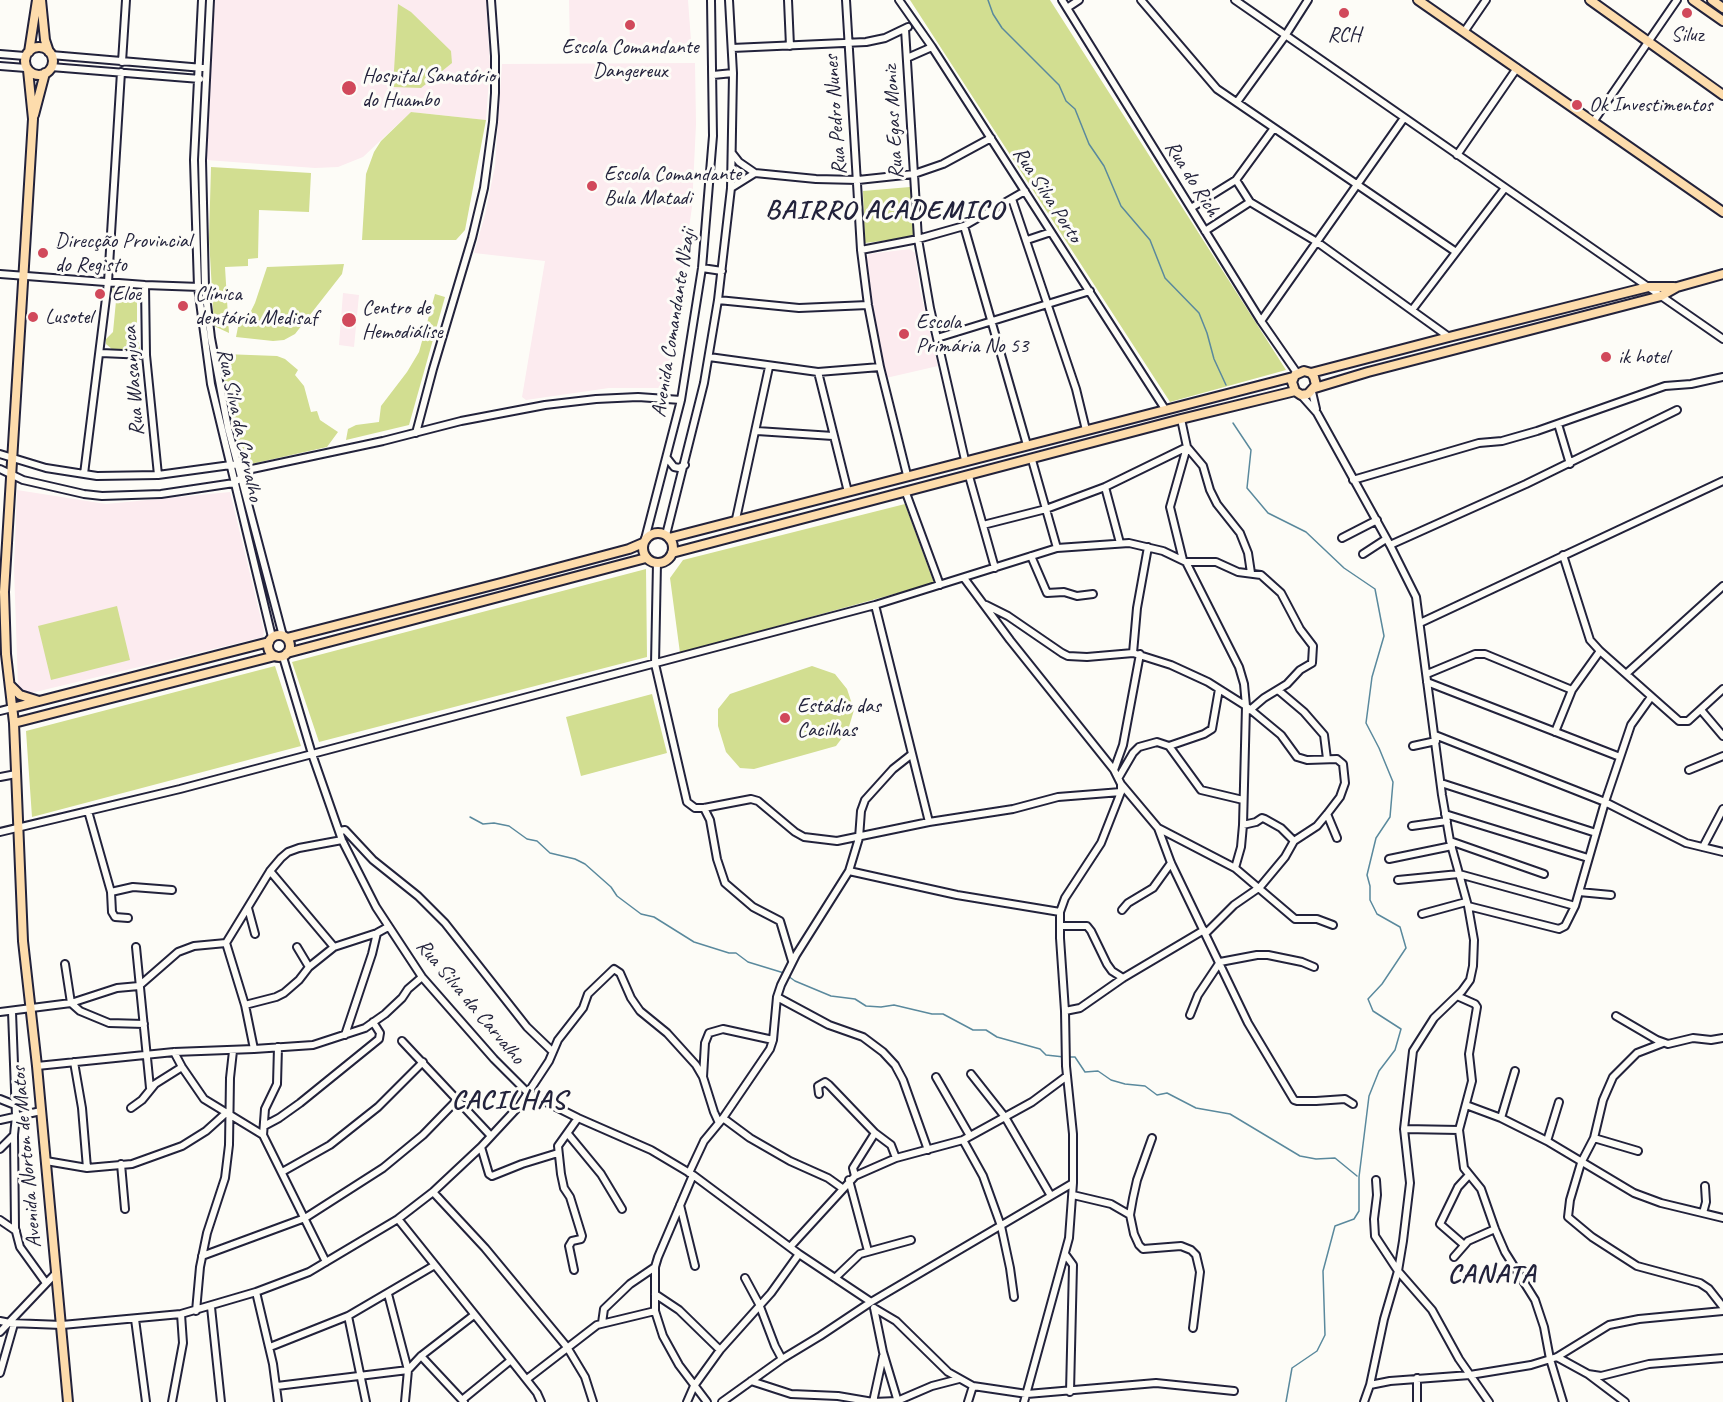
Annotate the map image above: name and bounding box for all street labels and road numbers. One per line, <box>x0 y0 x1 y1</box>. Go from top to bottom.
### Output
street label: Rua Pedro Nunes <box>819 54 853 176</box>
street label: Rua Egas Moniz <box>878 64 910 180</box>
street label: Rua do Rich <box>1159 136 1225 222</box>
street label: Rua Silva Porto <box>1007 142 1087 248</box>
street label: Avenida Comandante N'zaji <box>647 227 701 419</box>
street label: Rua Wasanjuca <box>118 325 150 437</box>
street label: Rua Silva da Carvalho <box>210 346 268 504</box>
street label: Rua Silva da Carvalho <box>410 934 530 1070</box>
street label: Avenida Norton de Matos <box>7 1065 47 1249</box>

